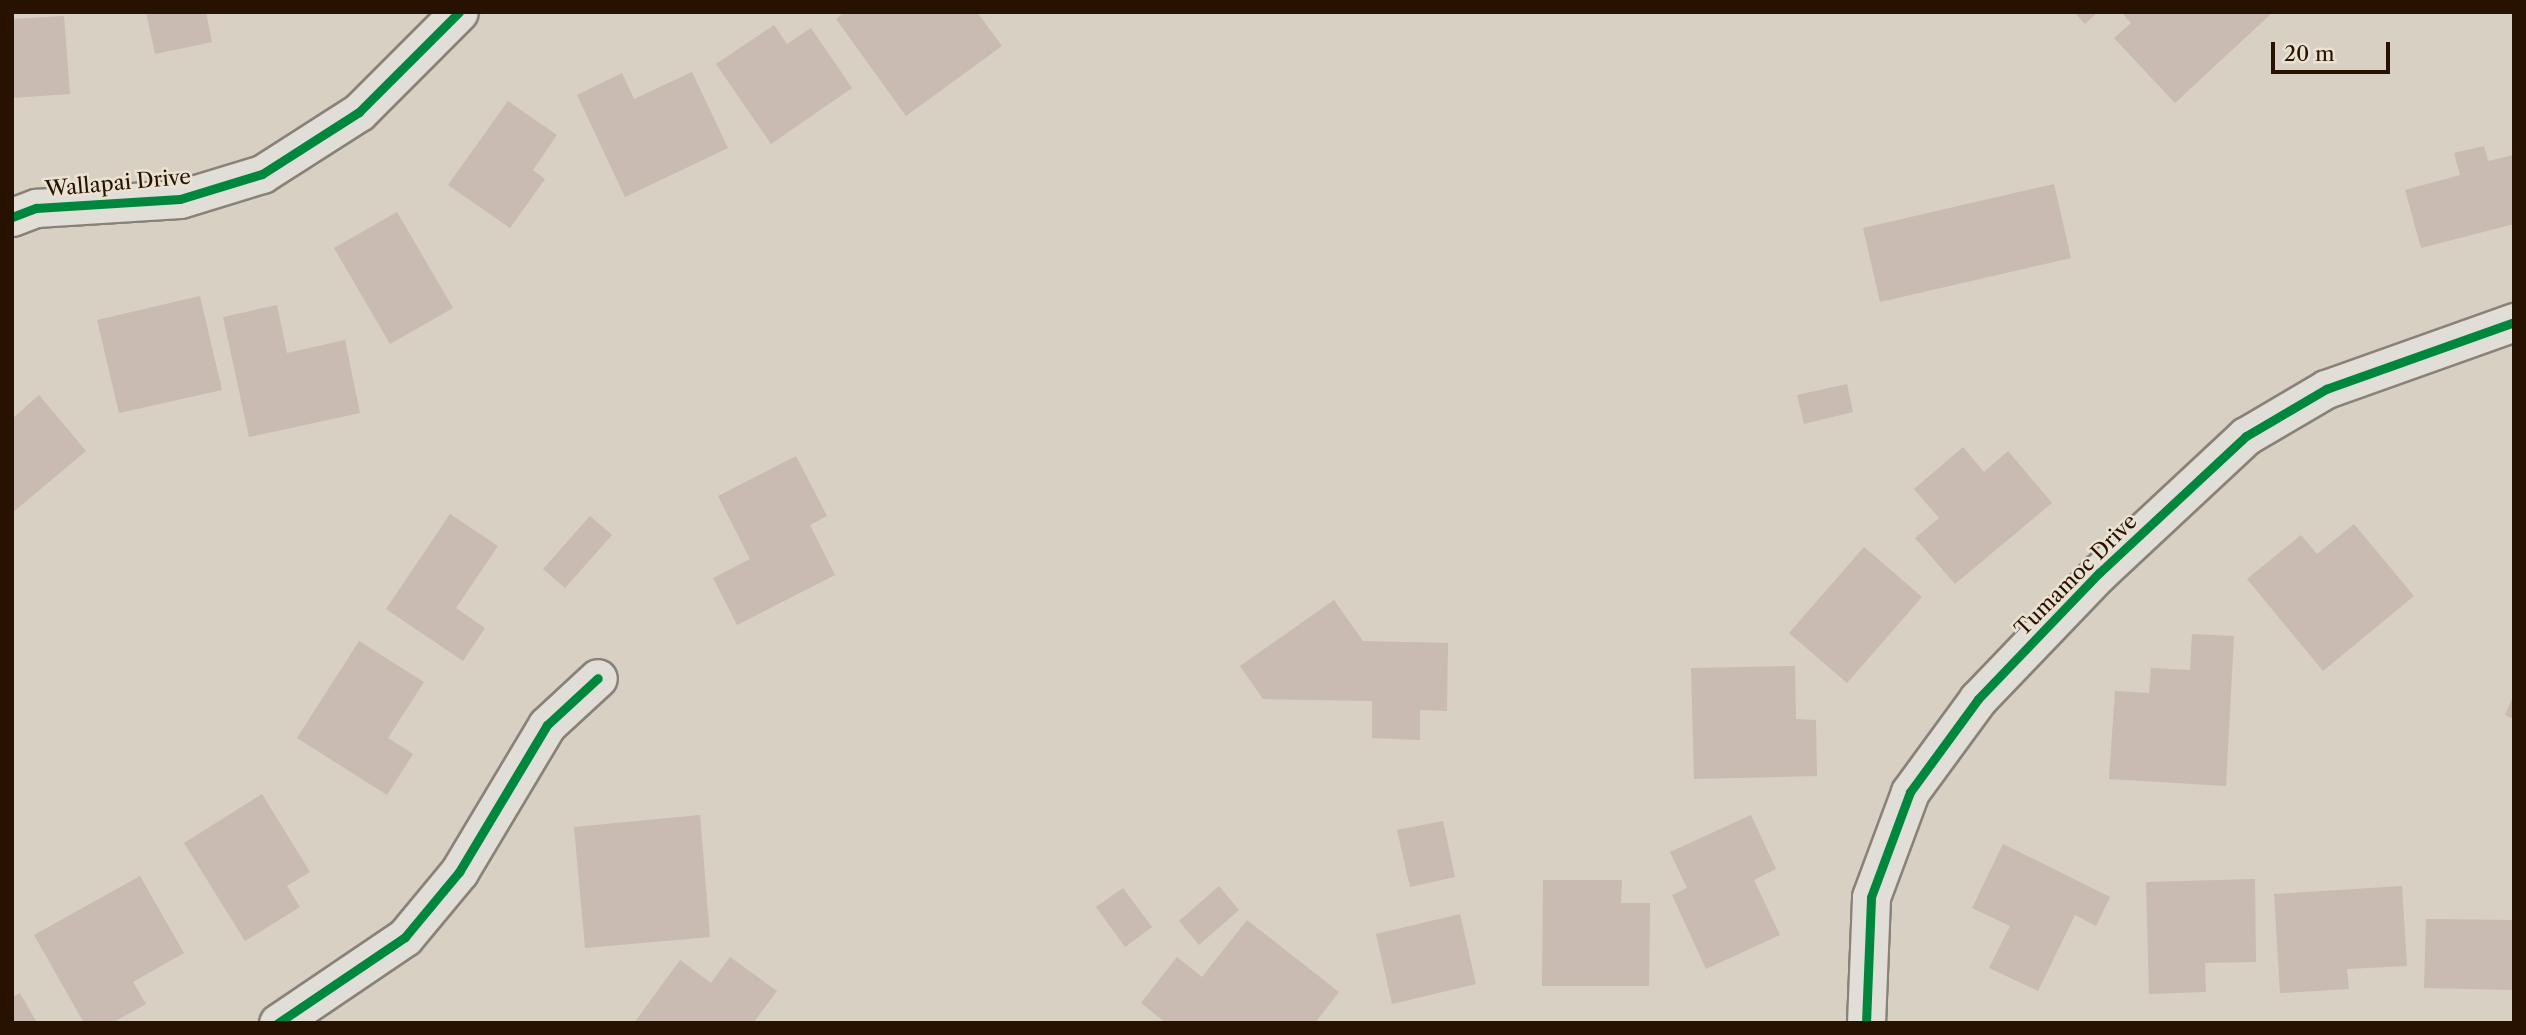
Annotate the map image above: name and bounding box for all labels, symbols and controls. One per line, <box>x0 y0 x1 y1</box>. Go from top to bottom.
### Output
scale bar <box>2274 28 2393 72</box>
text: 20 m <box>2284 41 2335 66</box>
street label: Wallapai Drive <box>44 164 192 202</box>
street label: Tumamoc Drive <box>2010 509 2142 641</box>

